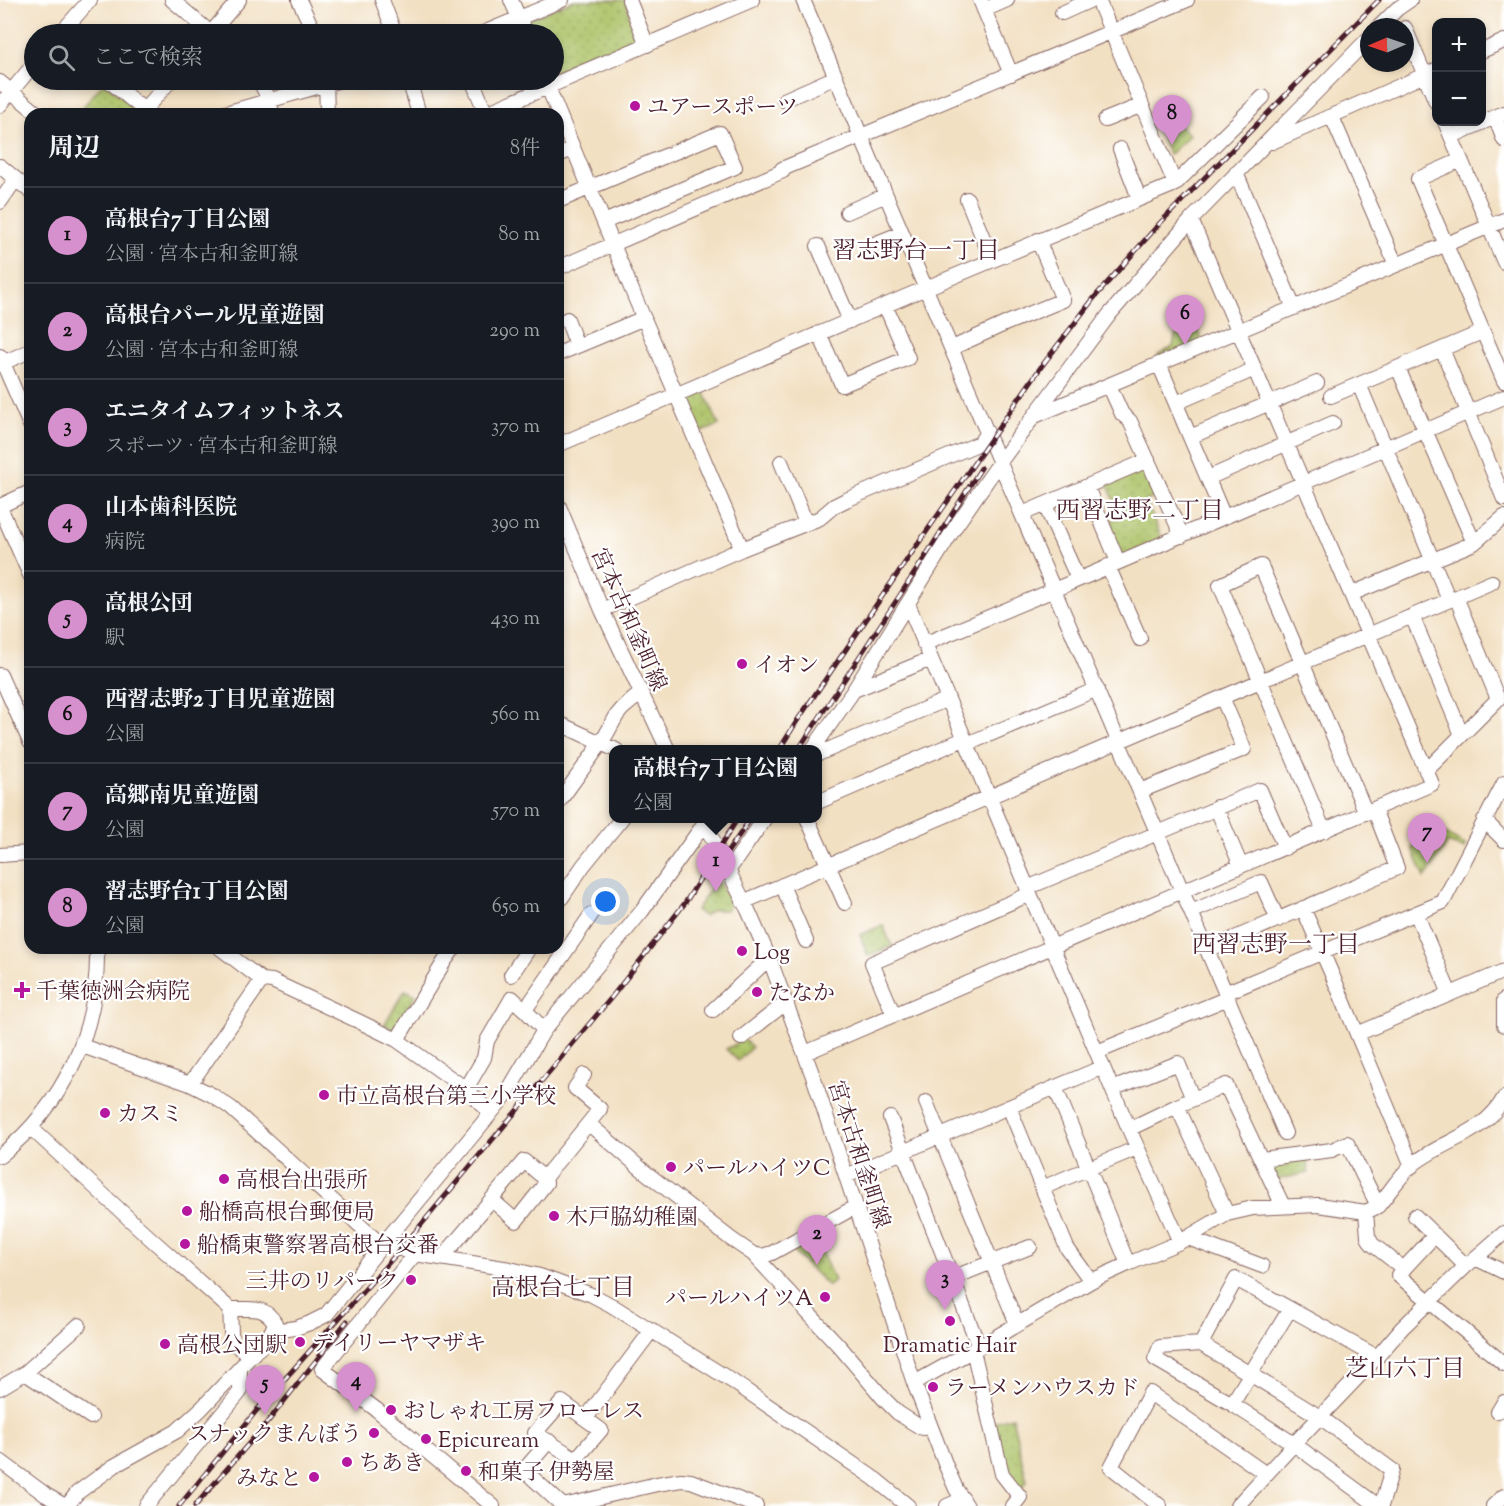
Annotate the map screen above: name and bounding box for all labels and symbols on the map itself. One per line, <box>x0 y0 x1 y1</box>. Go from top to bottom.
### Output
north arrow <box>1360 18 1414 72</box>
place label: ユアースポーツ <box>647 93 798 125</box>
pin: 8 <box>1152 96 1192 145</box>
marker: ユアースポーツ <box>628 99 642 113</box>
district label: 習志野台一丁目 <box>832 235 1000 269</box>
pin: 6 <box>1166 296 1204 345</box>
district label: 西習志野二丁目 <box>1056 495 1224 529</box>
street label: 宮本古和釜町線 <box>581 543 673 697</box>
place label: イオン <box>754 651 819 683</box>
marker: イオン <box>735 657 749 671</box>
pin: 7 <box>1408 814 1446 863</box>
pin: 1 <box>696 842 736 892</box>
your location <box>591 887 620 916</box>
district label: 西習志野一丁目 <box>1192 929 1360 963</box>
place label: Log <box>754 938 790 970</box>
marker: Log <box>735 944 749 958</box>
place label: 千葉徳洲会病院 <box>36 977 190 1009</box>
place label: たなか <box>769 979 835 1011</box>
marker: 千葉徳洲会病院 <box>13 981 31 999</box>
marker: たなか <box>750 985 764 999</box>
street label: 宮本古和釜町線 <box>818 1077 896 1233</box>
place label: 市立高根台第三小学校 <box>336 1082 556 1114</box>
marker: 市立高根台第三小学校 <box>317 1088 331 1102</box>
place label: カスミ <box>117 1100 183 1132</box>
marker: カスミ <box>98 1106 112 1120</box>
place label: パールハイツC <box>683 1154 831 1186</box>
marker: パールハイツC <box>664 1160 678 1174</box>
place label: 高根台出張所 <box>236 1166 368 1198</box>
marker: 高根台出張所 <box>217 1172 231 1186</box>
place label: 船橋高根台郵便局 <box>199 1198 375 1230</box>
place label: 木戸脇幼稚園 <box>566 1203 698 1235</box>
marker: 船橋高根台郵便局 <box>180 1204 194 1218</box>
marker: 木戸脇幼稚園 <box>547 1209 561 1223</box>
pin: 2 <box>798 1216 836 1265</box>
place label: 船橋東警察署高根台交番 <box>197 1231 439 1263</box>
marker: 船橋東警察署高根台交番 <box>178 1237 192 1251</box>
pin: 3 <box>926 1260 964 1310</box>
place label: 三井のリパーク <box>246 1267 399 1299</box>
district label: 高根台七丁目 <box>491 1272 635 1306</box>
marker: 三井のリパーク <box>404 1273 418 1287</box>
place label: パールハイツA <box>665 1284 813 1316</box>
marker: パールハイツA <box>818 1290 832 1304</box>
marker: Dramatic Hair <box>943 1314 957 1328</box>
place label: デイリーヤマザキ <box>312 1329 486 1361</box>
place label: 高根公団駅 <box>177 1331 287 1363</box>
place label: Dramatic Hair <box>883 1331 1017 1363</box>
marker: デイリーヤマザキ <box>293 1335 307 1349</box>
marker: 高根公団駅 <box>158 1337 172 1351</box>
district label: 芝山六丁目 <box>1345 1353 1465 1387</box>
pin: 4 <box>336 1362 376 1412</box>
pin: 5 <box>246 1366 284 1415</box>
place label: ラーメンハウスカド <box>945 1374 1140 1406</box>
marker: ラーメンハウスカド <box>926 1380 940 1394</box>
place label: おしゃれ工房フローレス <box>403 1397 644 1429</box>
marker: おしゃれ工房フローレス <box>384 1403 398 1417</box>
place label: スナックまんぼう <box>187 1420 362 1452</box>
marker: スナックまんぼう <box>367 1426 381 1440</box>
place label: Epicuream <box>438 1426 539 1458</box>
marker: Epicuream <box>419 1432 433 1446</box>
place label: ちあき <box>359 1449 425 1481</box>
marker: ちあき <box>340 1455 354 1469</box>
place label: 和菓子 伊勢屋 <box>478 1458 615 1490</box>
place label: みなと <box>236 1464 302 1496</box>
marker: 和菓子 伊勢屋 <box>459 1464 473 1478</box>
marker: みなと <box>307 1470 321 1484</box>

